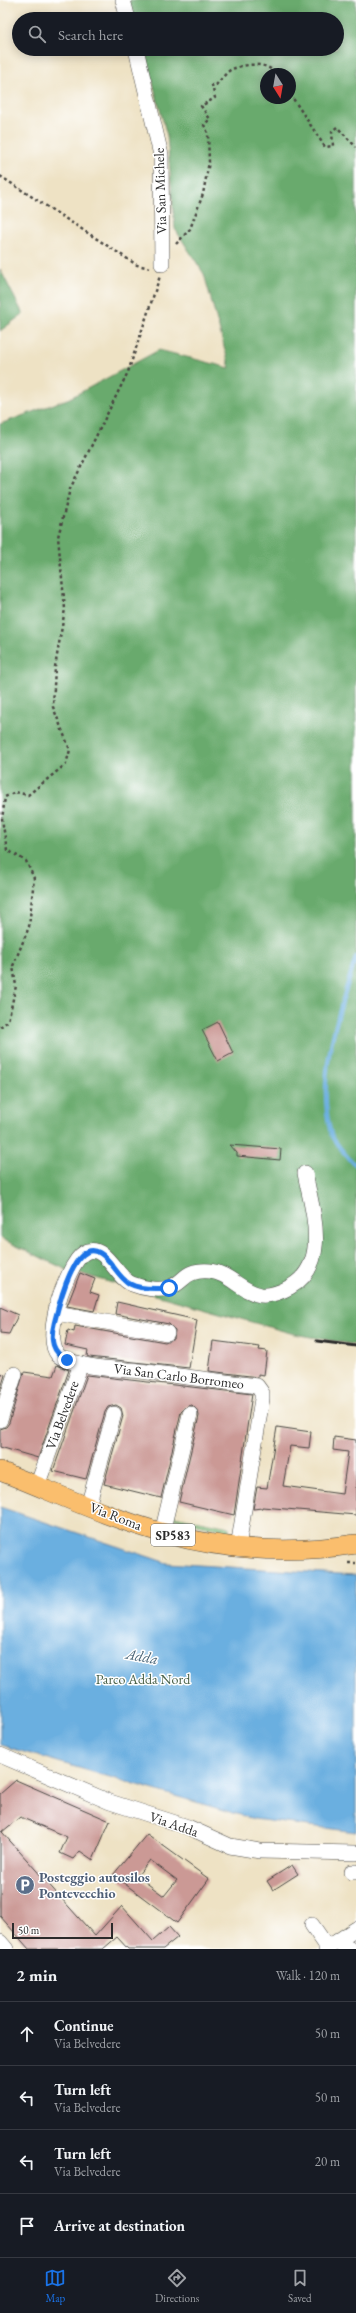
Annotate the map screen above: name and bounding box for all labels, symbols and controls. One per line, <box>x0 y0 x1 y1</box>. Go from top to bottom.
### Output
search box <box>12 12 344 56</box>
icon: search <box>26 23 48 45</box>
text: Search here <box>58 25 123 44</box>
north arrow <box>260 68 296 104</box>
street label: Via San Michele <box>149 147 171 235</box>
route start <box>160 1279 178 1297</box>
route end <box>58 1351 76 1369</box>
street label: Via San Carlo Borromeo <box>113 1359 245 1393</box>
street label: Via Belvedere <box>41 1378 83 1452</box>
street label: Via Roma <box>87 1498 145 1534</box>
road number: SP583 <box>151 1524 195 1546</box>
water label: Adda <box>124 1644 160 1668</box>
park label: Parco Adda Nord <box>96 1670 191 1688</box>
street label: Via Adda <box>147 1807 201 1841</box>
place label: Posteggio autosilos Pontevecchio <box>39 1868 150 1902</box>
parking icon: Posteggio autosilos Pontevecchio <box>14 1874 36 1896</box>
scale bar <box>12 1921 113 1940</box>
text: 50 m <box>18 1923 39 1937</box>
text: 2 min <box>16 1964 57 1986</box>
text: Walk · 120 m <box>276 1967 340 1984</box>
text: Continue <box>54 2016 114 2035</box>
icon: ahead <box>16 2023 38 2045</box>
text: 50 m <box>315 2025 340 2042</box>
text: Via Belvedere <box>54 2035 121 2052</box>
text: Turn left <box>54 2080 111 2099</box>
icon: left <box>16 2087 38 2109</box>
text: 50 m <box>315 2089 340 2106</box>
text: Via Belvedere <box>54 2099 121 2116</box>
text: Turn left <box>54 2144 111 2163</box>
icon: left <box>16 2151 38 2173</box>
text: 20 m <box>315 2153 340 2170</box>
text: Via Belvedere <box>54 2163 121 2180</box>
icon: arrive <box>16 2215 38 2237</box>
text: Arrive at destination <box>54 2216 185 2235</box>
tab: Map <box>44 2267 66 2305</box>
tab: Directions <box>155 2267 199 2305</box>
tab: Saved <box>288 2267 312 2305</box>

